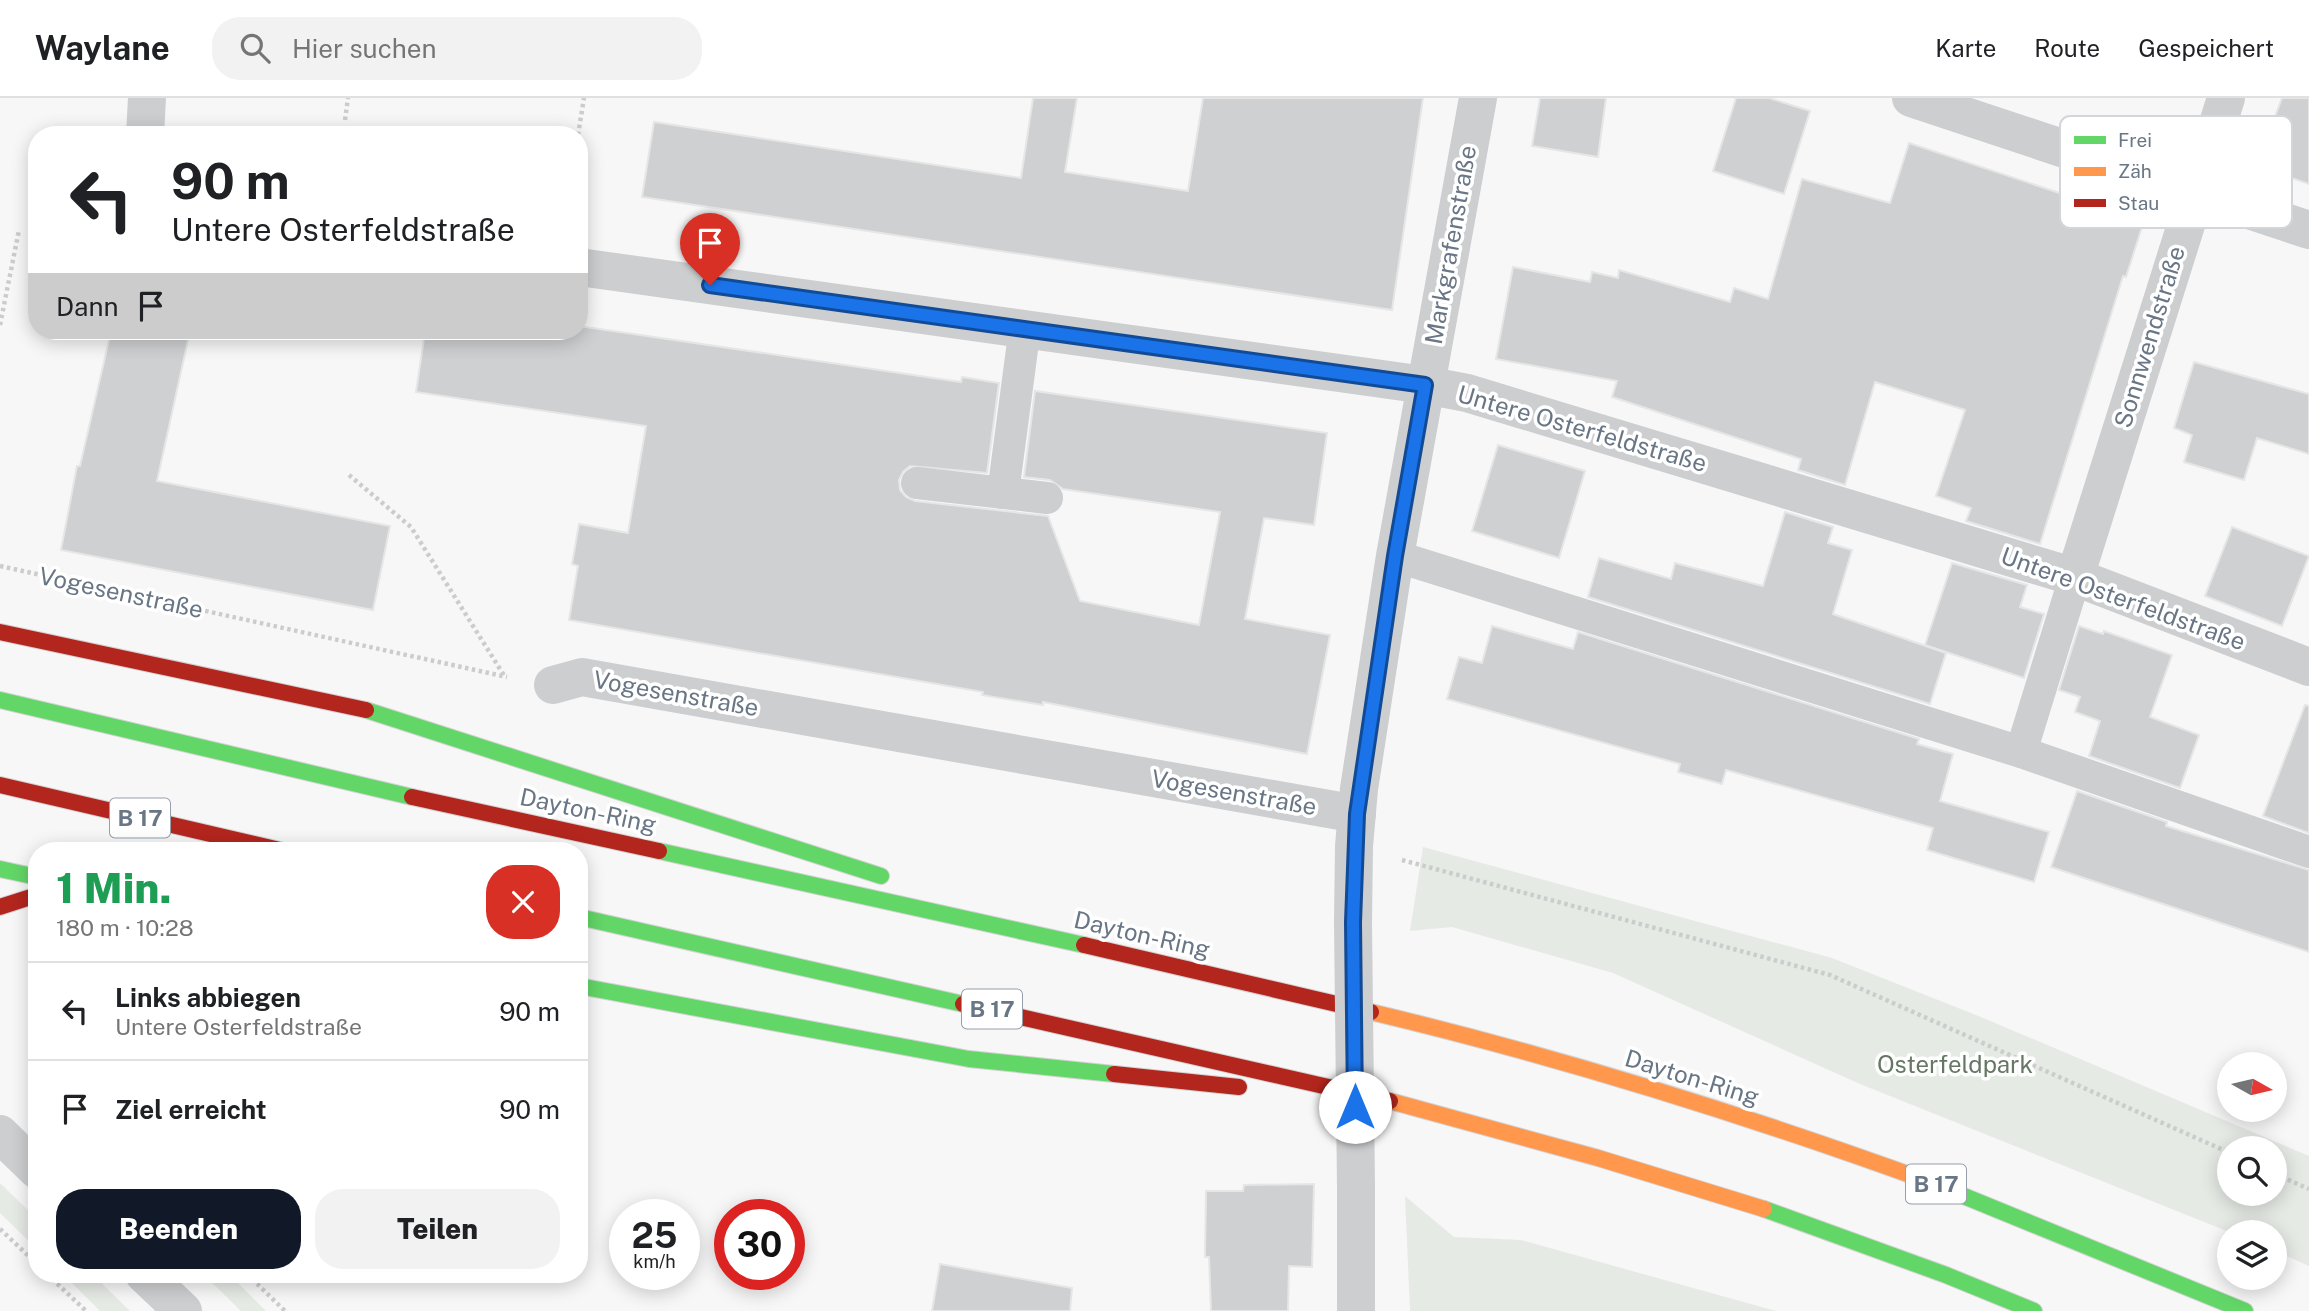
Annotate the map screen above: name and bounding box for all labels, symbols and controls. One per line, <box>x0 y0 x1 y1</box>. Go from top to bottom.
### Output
search box <box>212 17 702 80</box>
text: Waylane <box>35 29 170 67</box>
icon: search <box>236 29 274 67</box>
text: Hier suchen <box>292 33 436 64</box>
text: Karte <box>1935 34 1996 62</box>
text: Route <box>2034 34 2100 62</box>
text: Gespeichert <box>2138 34 2274 62</box>
legend <box>2060 116 2292 228</box>
text: Frei <box>2118 129 2152 151</box>
street label: Markgrafenstraße <box>1419 143 1481 346</box>
text: 90 m <box>171 152 290 210</box>
icon: left <box>56 154 147 245</box>
text: Zäh <box>2118 160 2152 182</box>
text: Stau <box>2118 192 2159 214</box>
text: Untere Osterfeldstraße <box>171 211 515 248</box>
pin <box>680 213 740 285</box>
icon: arrive <box>691 224 729 262</box>
street label: Sonnwendstraße <box>2108 243 2190 431</box>
icon: arrive <box>132 287 170 325</box>
text: Dann <box>56 291 118 322</box>
street label: Untere Osterfeldstraße <box>1454 379 1710 477</box>
street label: Untere Osterfeldstraße <box>1997 541 2249 655</box>
street label: Vogesenstraße <box>36 561 206 623</box>
street label: Vogesenstraße <box>591 665 761 721</box>
street label: Vogesenstraße <box>1149 764 1319 820</box>
street label: Dayton-Ring <box>517 782 659 838</box>
road number: B 17 <box>110 798 170 838</box>
text: 1 Min. <box>56 863 172 912</box>
button: close <box>486 865 560 939</box>
street label: Dayton-Ring <box>1071 905 1213 963</box>
text: 180 m · 10:28 <box>56 914 194 941</box>
text: Links abbiegen <box>115 982 301 1013</box>
road number: B 17 <box>962 989 1022 1028</box>
icon: left <box>56 992 94 1030</box>
text: 90 m <box>499 996 560 1027</box>
text: Untere Osterfeldstraße <box>115 1013 362 1040</box>
street label: Dayton-Ring <box>1622 1043 1763 1111</box>
park label: Osterfeldpark <box>1877 1050 2033 1078</box>
north arrow <box>2217 1052 2287 1122</box>
map controls <box>2217 1052 2287 1290</box>
position arrow <box>1318 1070 1392 1144</box>
icon: arrive <box>56 1090 94 1128</box>
text: Ziel erreicht <box>115 1094 267 1125</box>
text: 90 m <box>499 1094 560 1125</box>
button: search <box>2217 1136 2287 1206</box>
road number: B 17 <box>1906 1164 1966 1204</box>
button: Beenden <box>56 1189 301 1269</box>
button: Teilen <box>315 1189 560 1269</box>
speed limit sign: 30 <box>714 1199 805 1290</box>
text: 25 <box>632 1215 677 1256</box>
button: layers <box>2217 1220 2287 1290</box>
text: km/h <box>633 1251 676 1272</box>

